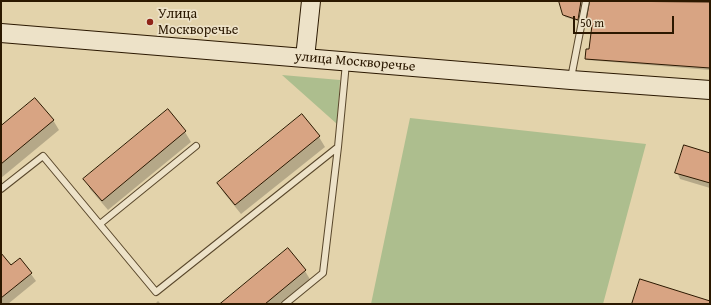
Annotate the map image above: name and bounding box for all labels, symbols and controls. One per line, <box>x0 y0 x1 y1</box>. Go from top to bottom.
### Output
place label: Улица Москворечье <box>158 6 238 38</box>
scale bar <box>575 8 676 34</box>
text: 50 m <box>580 14 604 31</box>
marker: Улица Москворечье <box>145 17 155 27</box>
street label: улица Москворечье <box>294 48 416 76</box>

